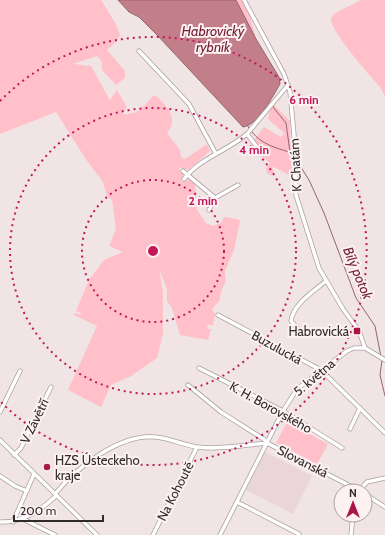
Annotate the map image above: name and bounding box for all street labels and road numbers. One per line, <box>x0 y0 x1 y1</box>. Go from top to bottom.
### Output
street label: K Chatám <box>286 138 304 192</box>
street label: Buzulucká <box>249 327 306 368</box>
street label: 5. května <box>290 355 339 399</box>
street label: K. H. Borovského <box>227 378 315 436</box>
street label: V Závětří <box>16 396 52 446</box>
street label: Slovanská <box>275 441 332 481</box>
street label: Na Kohoutě <box>153 458 197 523</box>

